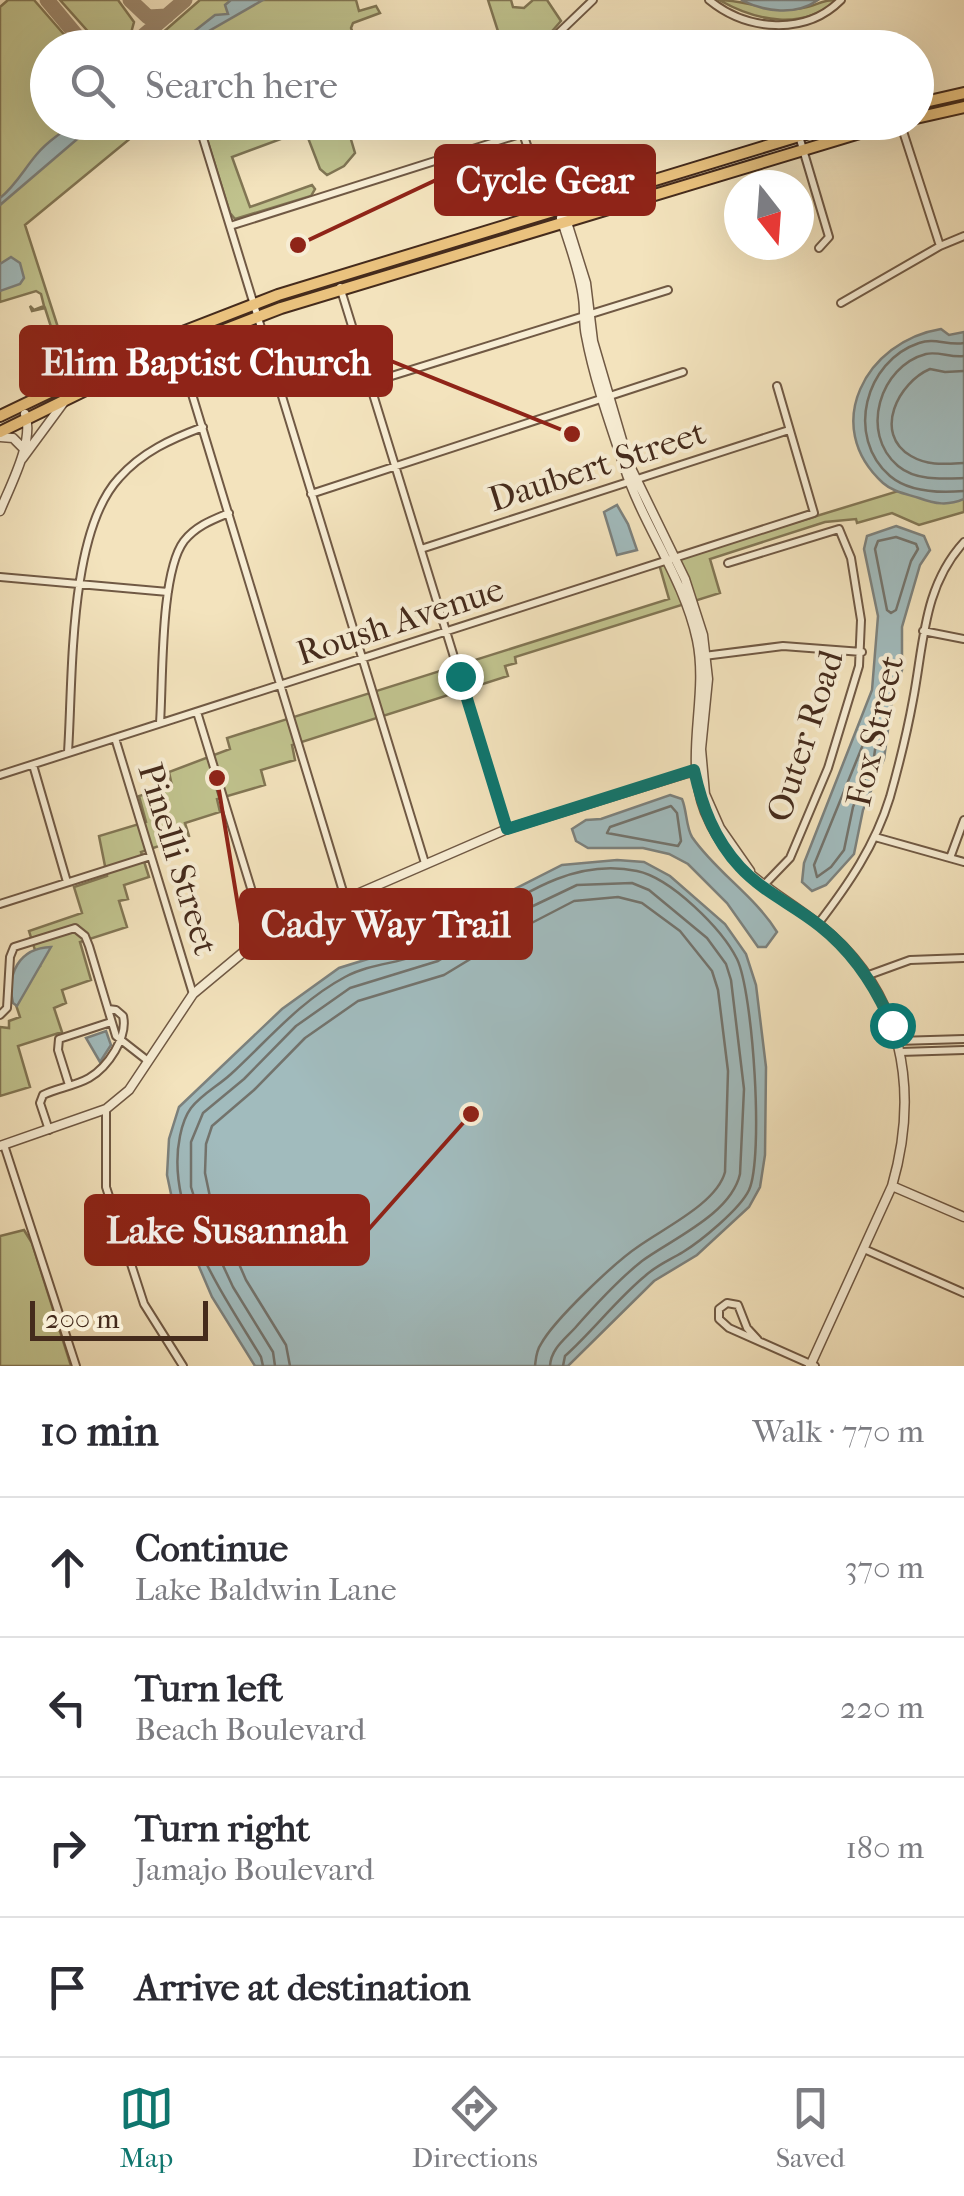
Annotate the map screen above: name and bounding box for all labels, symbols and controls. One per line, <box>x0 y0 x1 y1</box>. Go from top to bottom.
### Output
search box <box>30 30 934 140</box>
icon: search <box>65 58 120 113</box>
text: Search here <box>145 63 338 108</box>
callout: Cycle Gear <box>436 146 654 214</box>
text: Cycle Gear <box>456 158 635 203</box>
north arrow <box>724 170 814 260</box>
callout: Elim Baptist Church <box>21 327 391 395</box>
text: Elim Baptist Church <box>41 340 372 385</box>
street label: Daubert Street <box>483 412 711 520</box>
street label: Roush Avenue <box>291 568 509 674</box>
street label: Outer Road <box>758 644 852 827</box>
street label: Fox Street <box>838 651 912 811</box>
route end <box>438 654 484 700</box>
street label: Pinelli Street <box>129 758 227 960</box>
callout: Cady Way Trail <box>241 890 531 958</box>
text: Cady Way Trail <box>261 902 512 947</box>
route start <box>870 1003 916 1049</box>
callout: Lake Susannah <box>86 1196 368 1264</box>
text: Lake Susannah <box>106 1208 349 1253</box>
scale bar <box>30 1296 208 1340</box>
text: 200 m <box>45 1302 120 1335</box>
text: 10 min <box>40 1407 159 1456</box>
text: Walk · 770 m <box>753 1413 924 1450</box>
text: Continue <box>135 1526 288 1571</box>
icon: ahead <box>40 1540 95 1595</box>
text: 370 m <box>844 1549 924 1586</box>
text: Lake Baldwin Lane <box>135 1571 397 1608</box>
text: Turn left <box>135 1666 283 1711</box>
icon: left <box>40 1680 95 1735</box>
text: 220 m <box>840 1689 924 1726</box>
text: Beach Boulevard <box>135 1711 365 1748</box>
text: Turn right <box>135 1806 310 1851</box>
icon: right <box>40 1820 95 1875</box>
text: 180 m <box>845 1829 924 1866</box>
text: Jamajo Boulevard <box>135 1851 374 1888</box>
icon: arrive <box>40 1960 95 2015</box>
text: Arrive at destination <box>135 1965 471 2010</box>
tab: Map <box>119 2081 174 2174</box>
tab: Directions <box>412 2081 538 2174</box>
tab: Saved <box>776 2081 845 2174</box>

